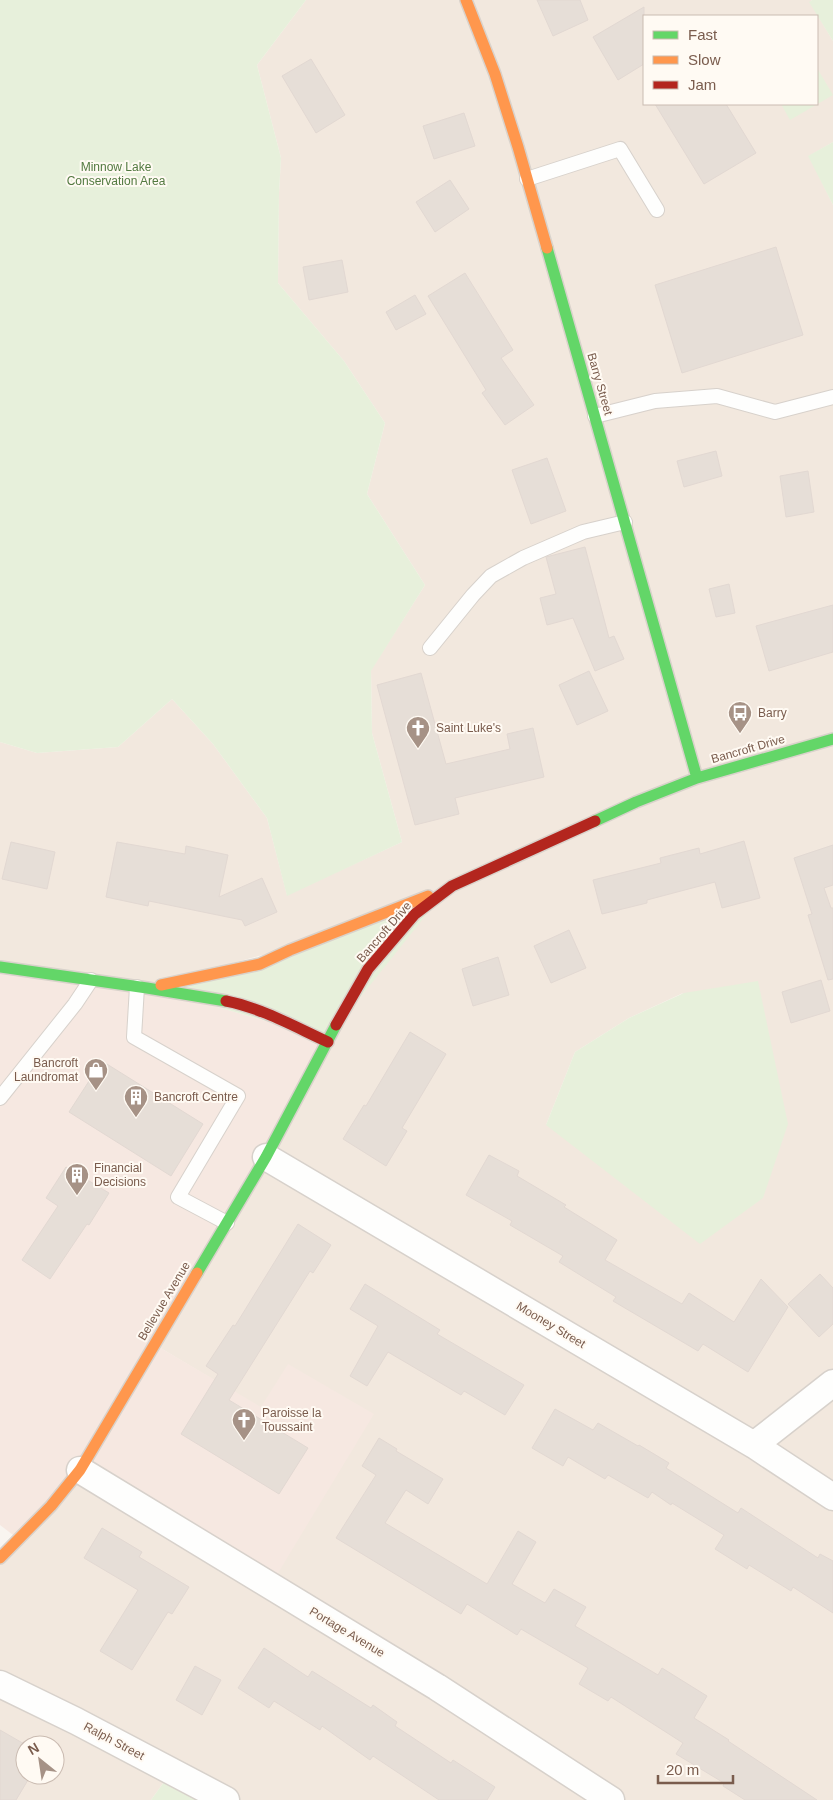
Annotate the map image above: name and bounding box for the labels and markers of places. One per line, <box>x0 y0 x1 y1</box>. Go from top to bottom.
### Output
bus stop icon: Barry <box>727 700 753 734</box>
place label: Barry <box>758 706 787 720</box>
church icon: Saint Luke's <box>405 715 431 749</box>
place label: Saint Luke's <box>436 721 501 735</box>
place label: Bancroft Laundromat <box>14 1056 79 1084</box>
shop icon: Bancroft Laundromat <box>83 1057 109 1091</box>
building icon: Bancroft Centre <box>123 1084 149 1118</box>
place label: Bancroft Centre <box>154 1090 238 1104</box>
place label: Financial Decisions <box>94 1161 146 1189</box>
building icon: Financial Decisions <box>64 1162 90 1196</box>
place label: Paroisse la Toussaint <box>262 1406 322 1434</box>
church icon: Paroisse la Toussaint <box>231 1407 257 1441</box>

